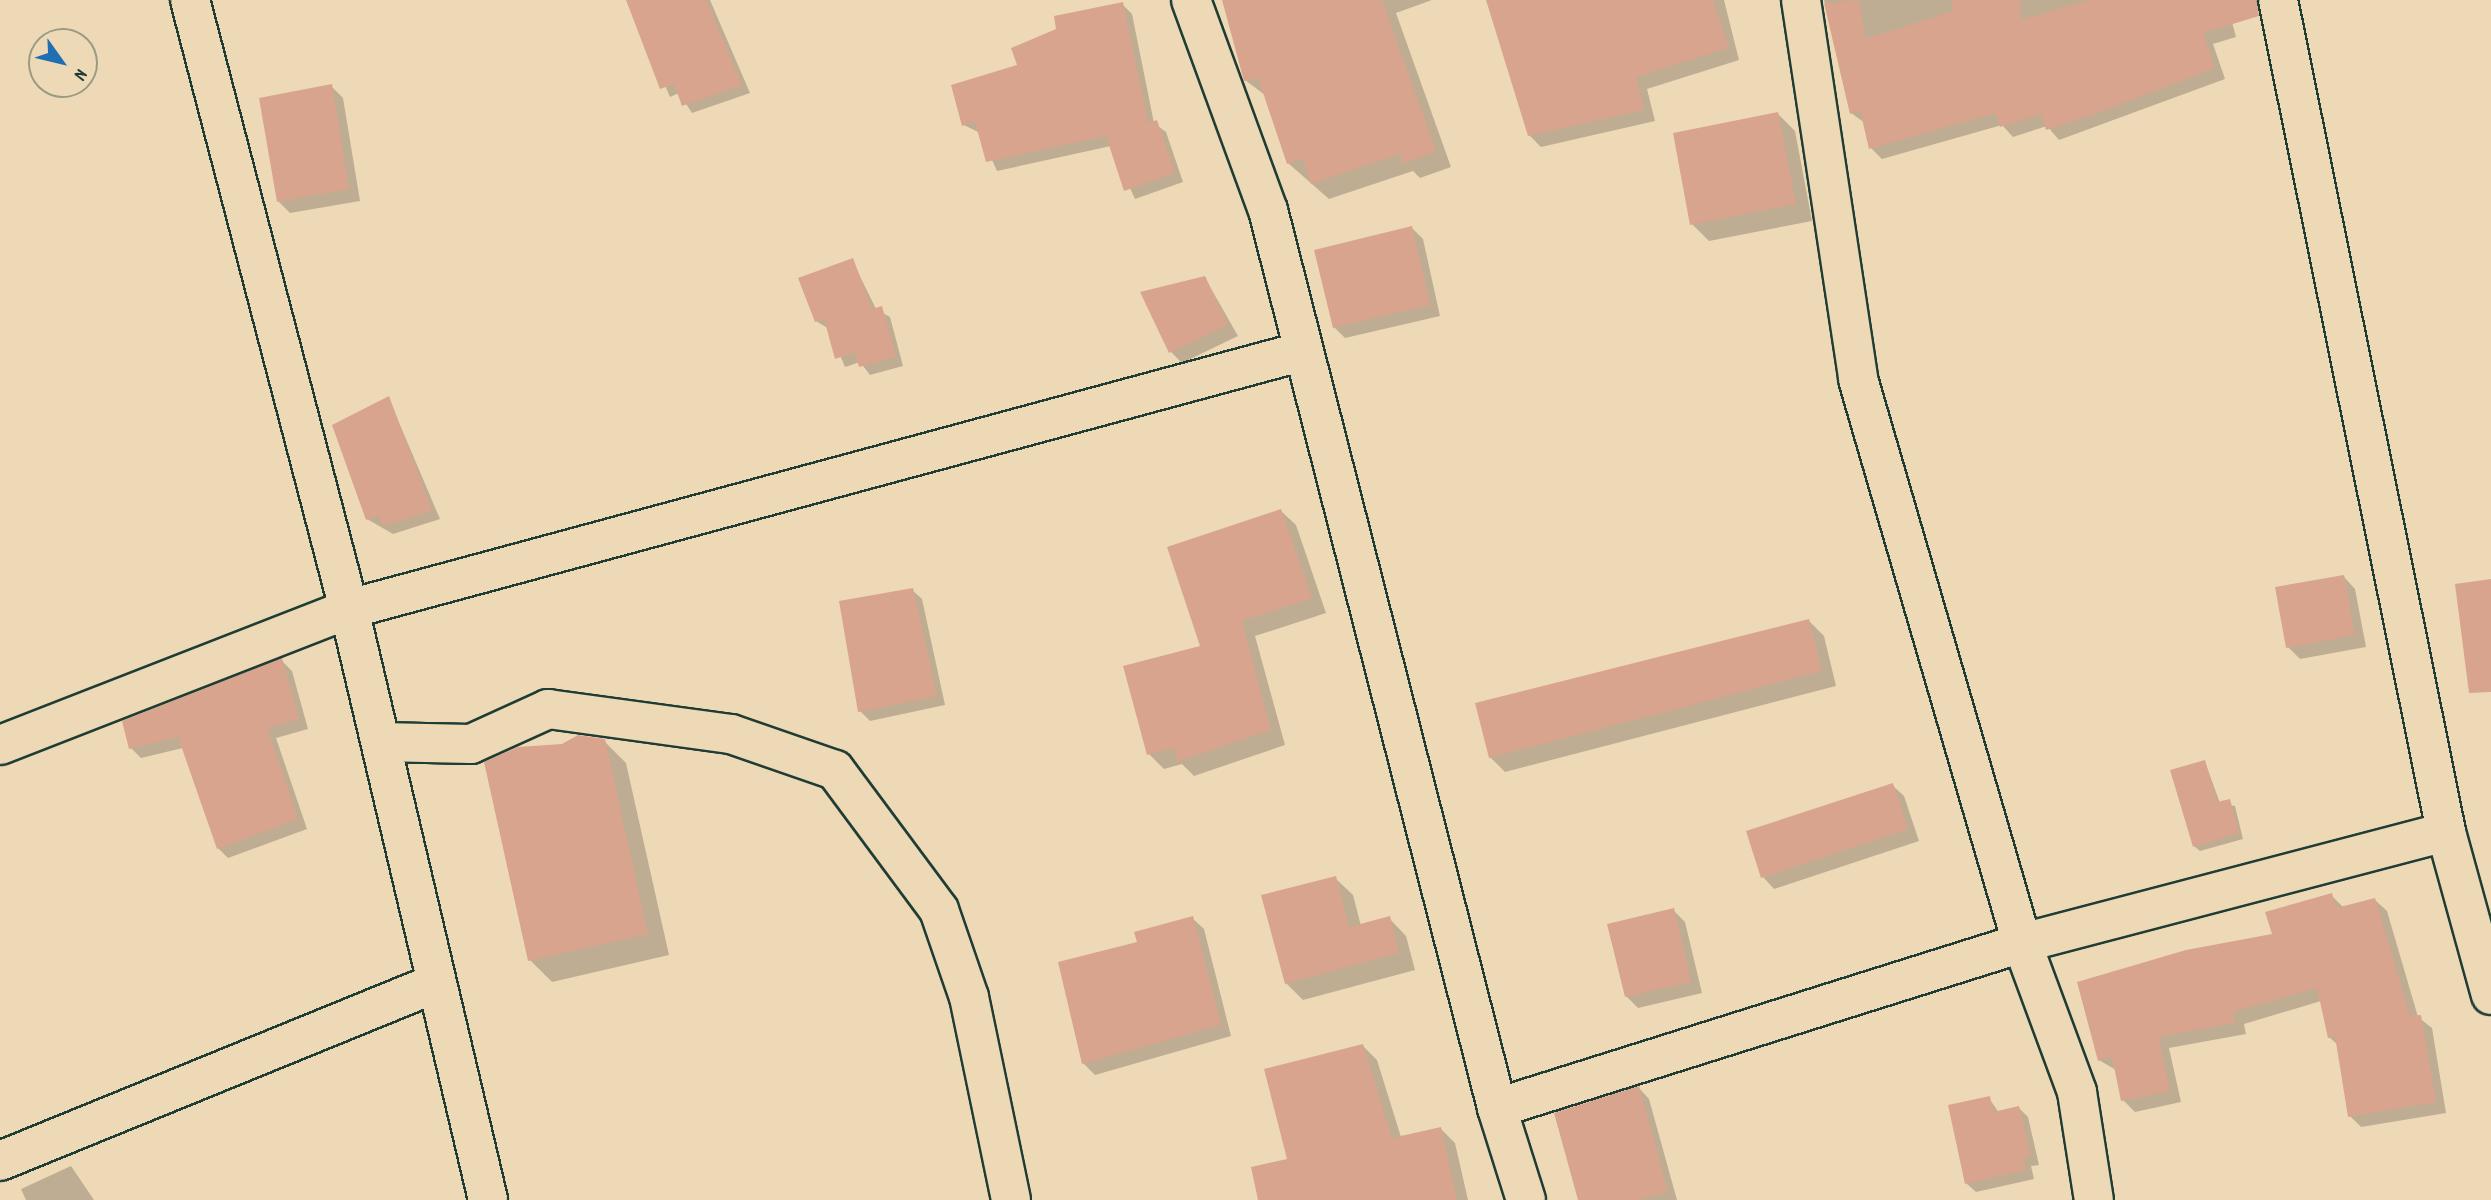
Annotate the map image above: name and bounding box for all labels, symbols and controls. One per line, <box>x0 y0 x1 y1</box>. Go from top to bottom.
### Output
north arrow <box>28 28 98 98</box>
text: N <box>65 62 93 85</box>

